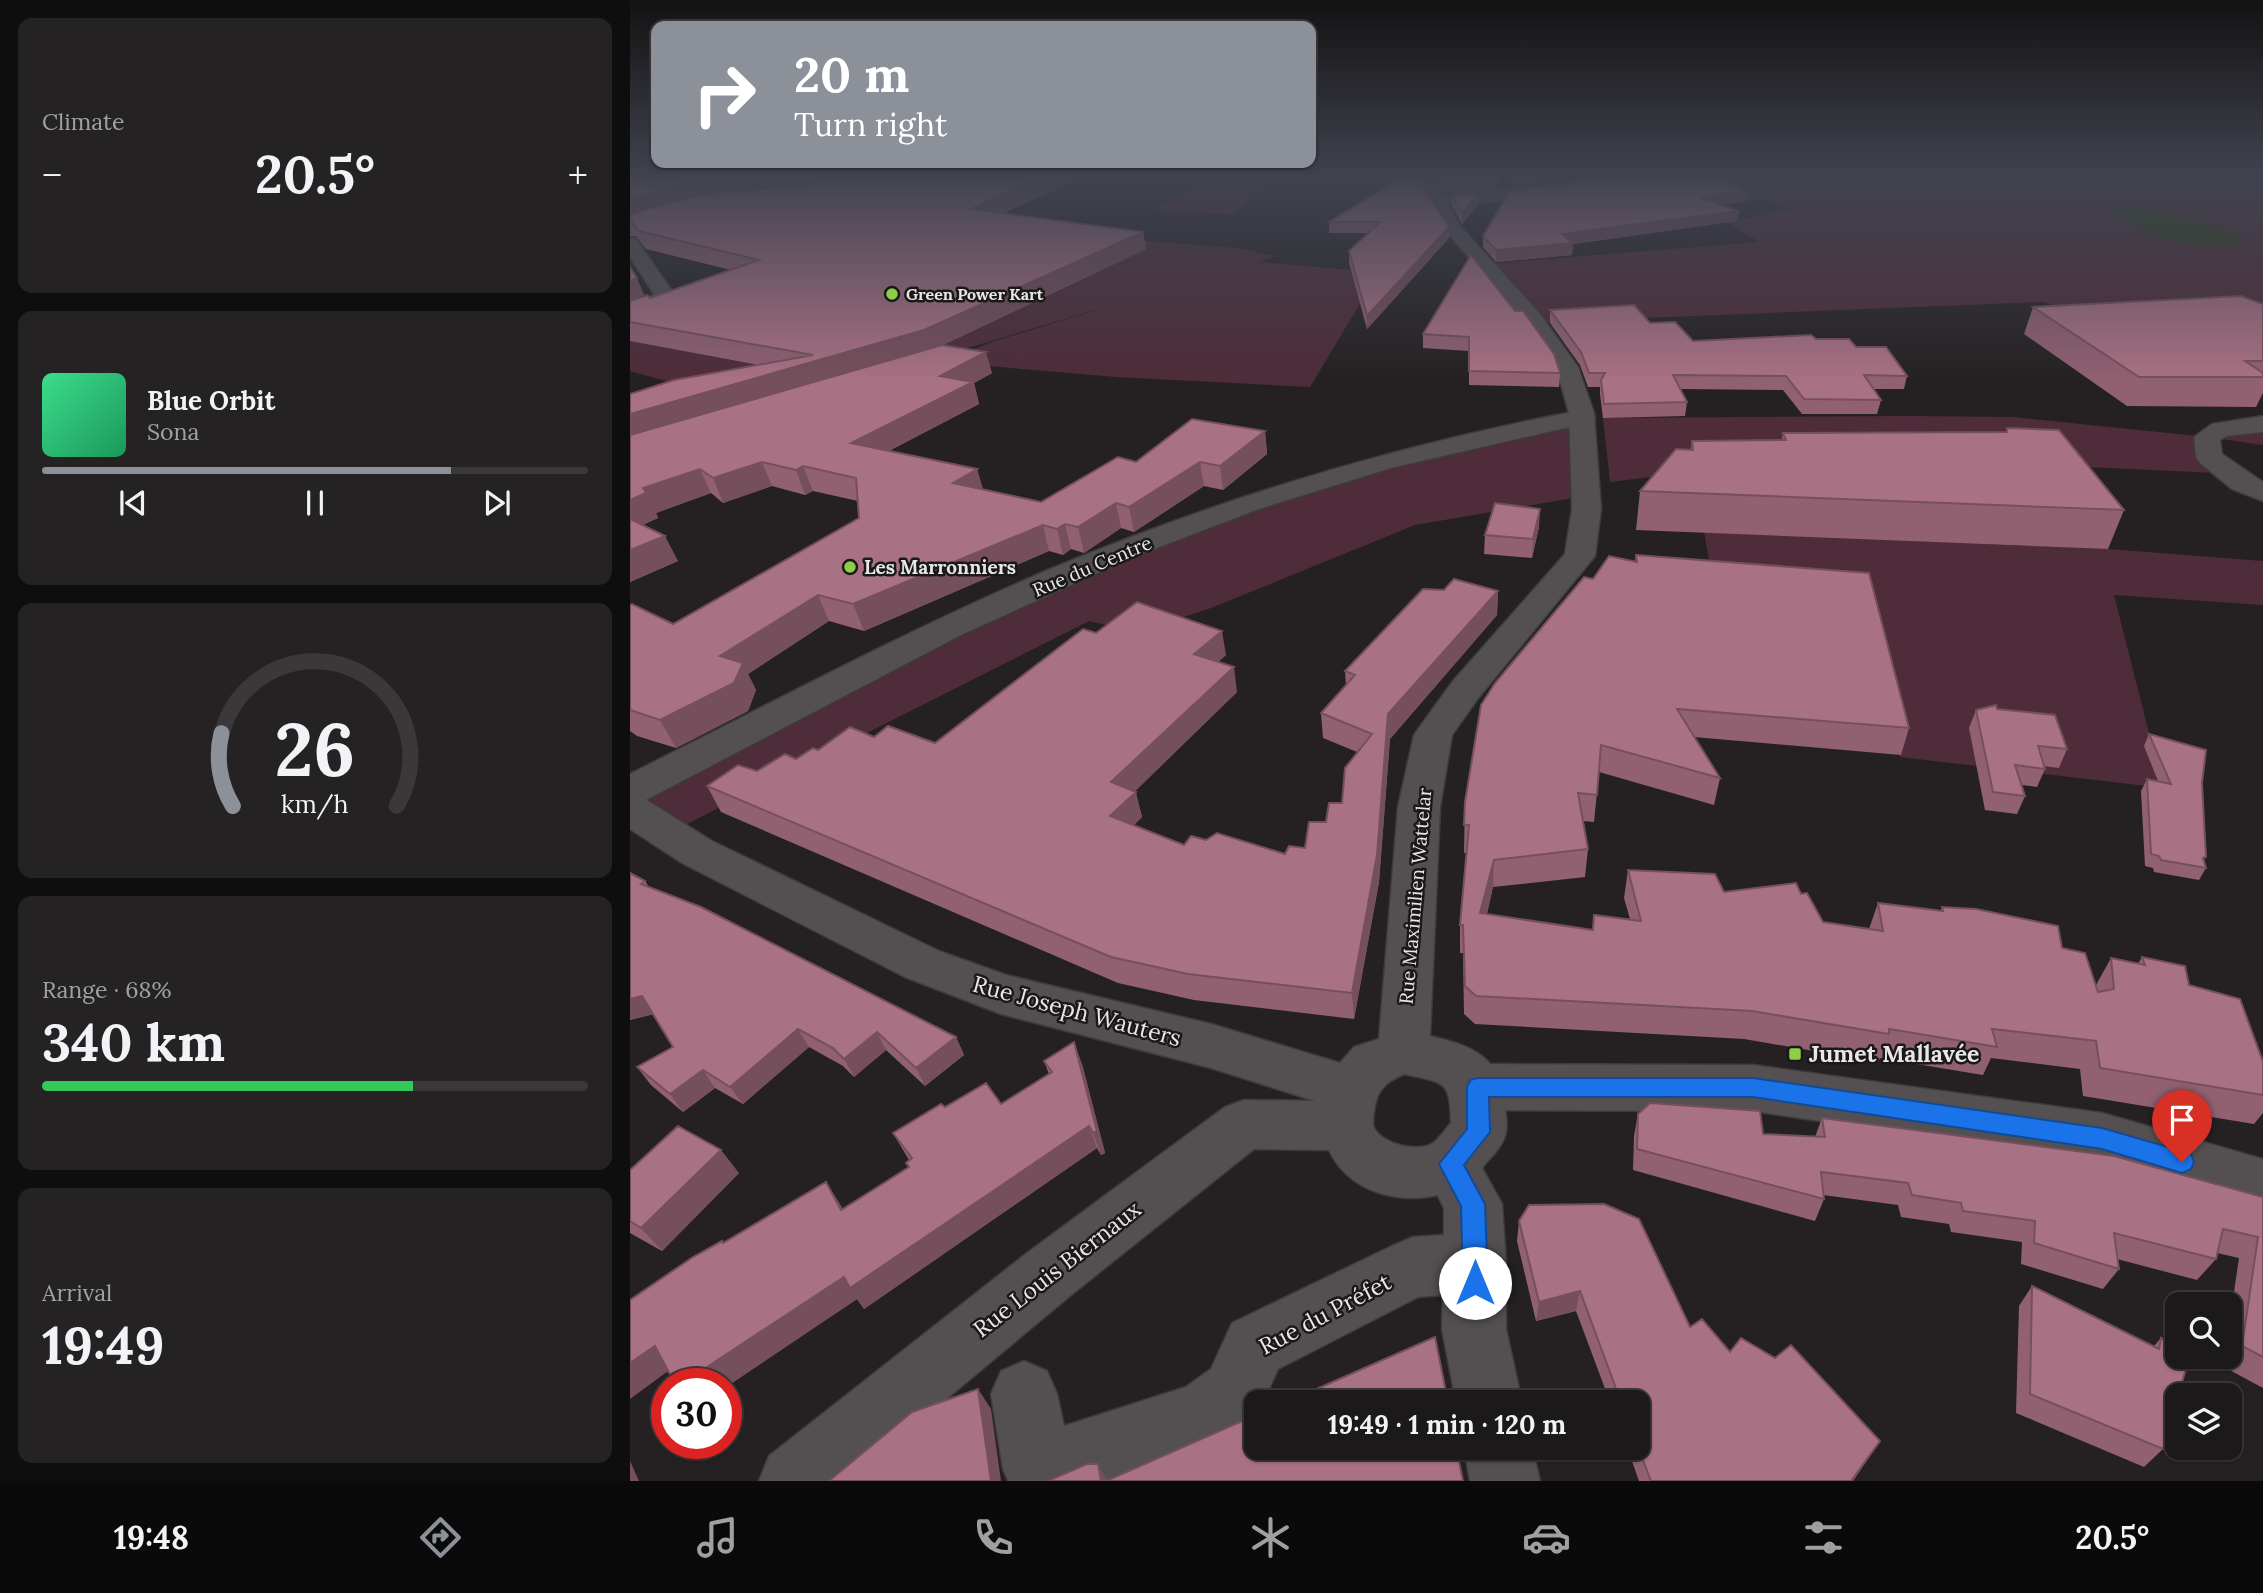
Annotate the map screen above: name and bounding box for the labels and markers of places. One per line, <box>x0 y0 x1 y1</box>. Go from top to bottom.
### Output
place label: Green Power Kart <box>906 284 1044 304</box>
marker: Green Power Kart <box>884 286 900 302</box>
place label: Les Marronniers <box>864 555 1016 579</box>
marker: Les Marronniers <box>842 559 858 575</box>
place label: Jumet Mallavée <box>1809 1039 1979 1068</box>
marker: Jumet Mallavée <box>1787 1046 1803 1062</box>
pin <box>2152 1090 2212 1162</box>

